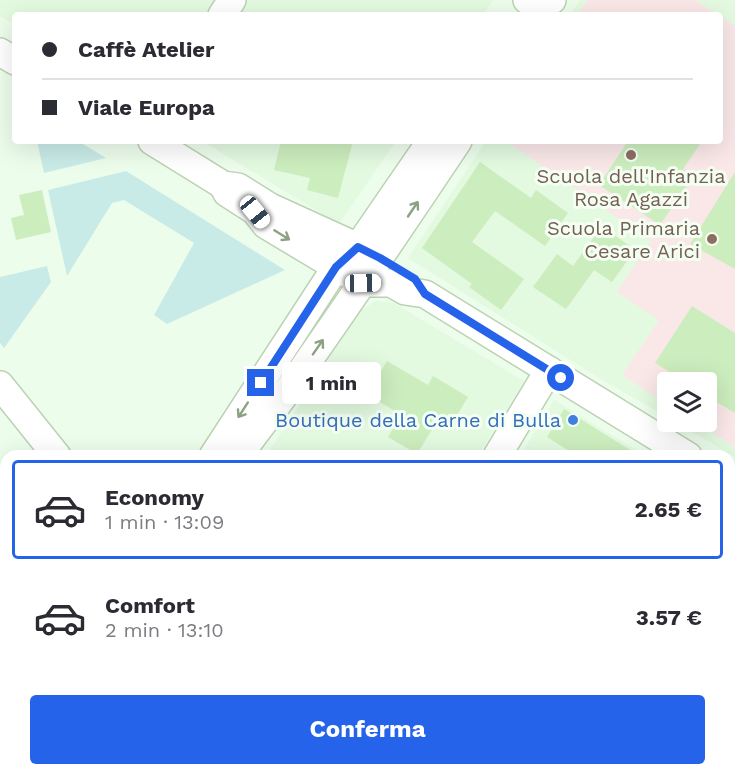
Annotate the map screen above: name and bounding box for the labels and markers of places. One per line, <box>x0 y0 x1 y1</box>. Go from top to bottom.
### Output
marker: Scuola dell'Infanzia Rosa Agazzi <box>624 148 638 162</box>
place label: Scuola dell'Infanzia Rosa Agazzi <box>536 164 726 211</box>
place label: Scuola Primaria Cesare Arici <box>547 216 700 263</box>
marker: Scuola Primaria Cesare Arici <box>705 232 719 246</box>
place label: Boutique della Carne di Bulla <box>275 408 561 432</box>
marker: Boutique della Carne di Bulla <box>566 413 580 427</box>

